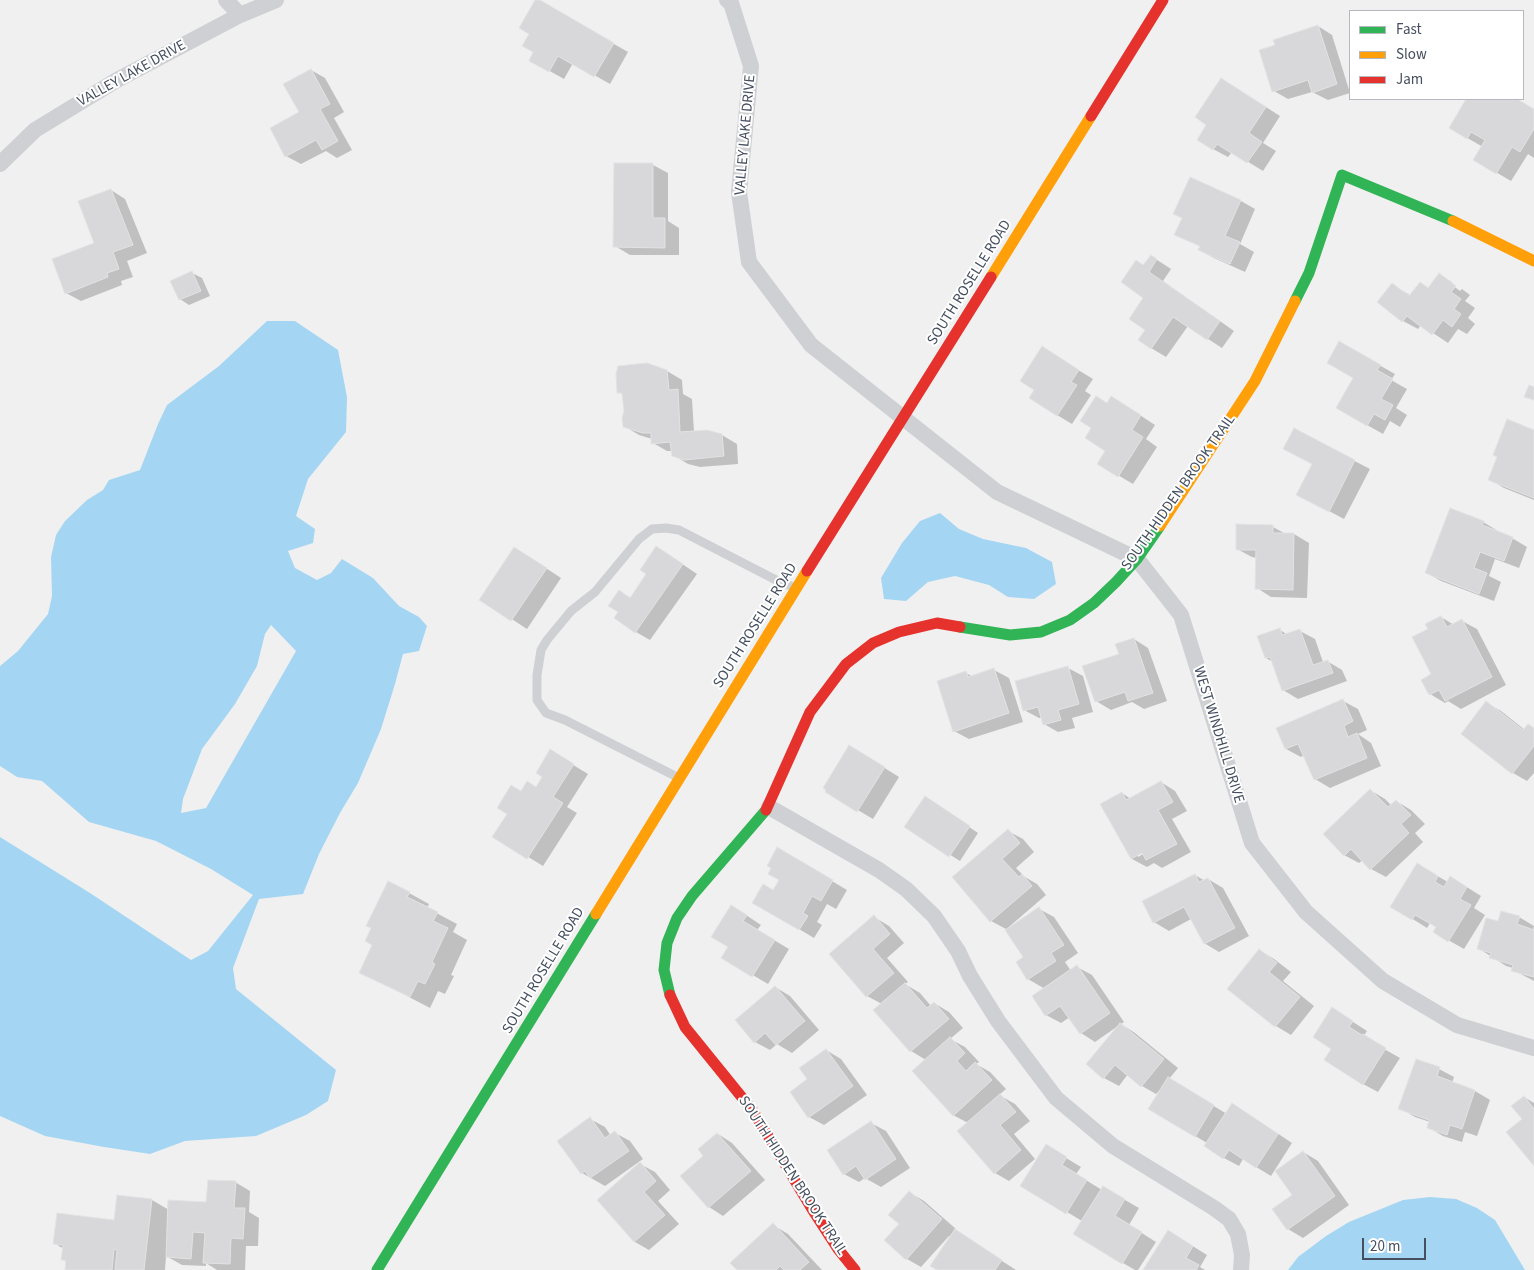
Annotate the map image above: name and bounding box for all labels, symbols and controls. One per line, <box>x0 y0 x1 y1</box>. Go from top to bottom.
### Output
legend <box>1349 10 1524 100</box>
text: Fast <box>1396 19 1422 40</box>
street label: VALLEY LAKE DRIVE <box>75 37 189 111</box>
text: Slow <box>1396 44 1427 65</box>
text: Jam <box>1396 69 1423 90</box>
street label: VALLEY LAKE DRIVE <box>732 74 760 196</box>
street label: SOUTH ROSELLE ROAD <box>924 217 1016 349</box>
street label: SOUTH HIDDEN BROOK TRAIL <box>1118 412 1240 574</box>
street label: SOUTH ROSELLE ROAD <box>710 560 802 692</box>
street label: WEST WINDHILL DRIVE <box>1189 665 1247 805</box>
street label: SOUTH ROSELLE ROAD <box>499 905 589 1037</box>
street label: SOUTH HIDDEN BROOK TRAIL <box>734 1093 850 1259</box>
scale bar <box>1364 1228 1428 1260</box>
text: 20 m <box>1370 1236 1400 1257</box>

